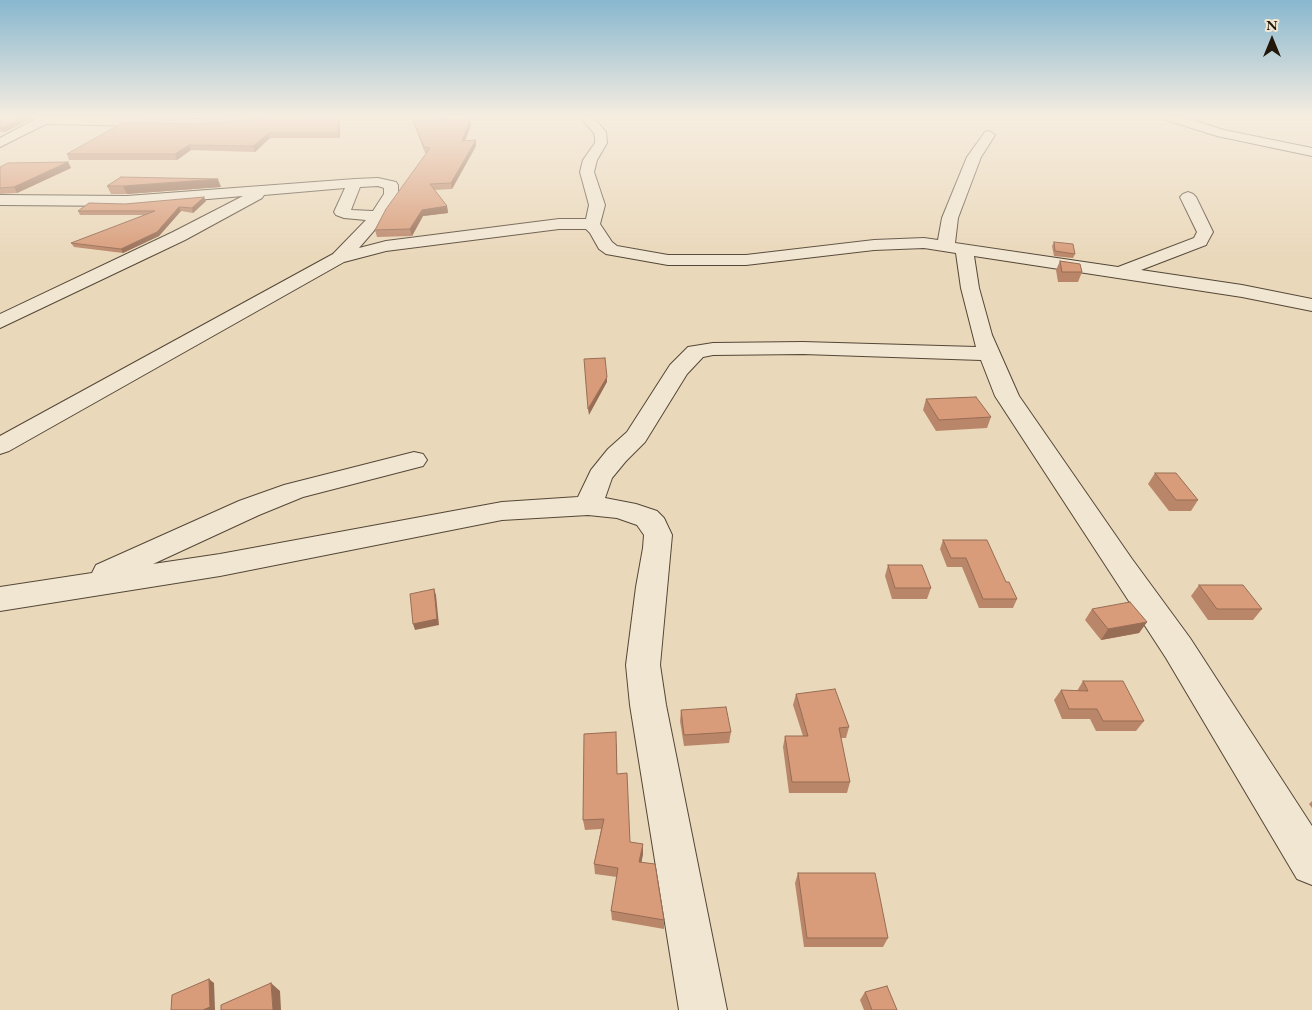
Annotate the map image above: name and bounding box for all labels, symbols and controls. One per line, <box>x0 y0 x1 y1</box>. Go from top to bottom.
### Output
north arrow <box>1247 15 1297 65</box>
text: N <box>1266 16 1278 34</box>

